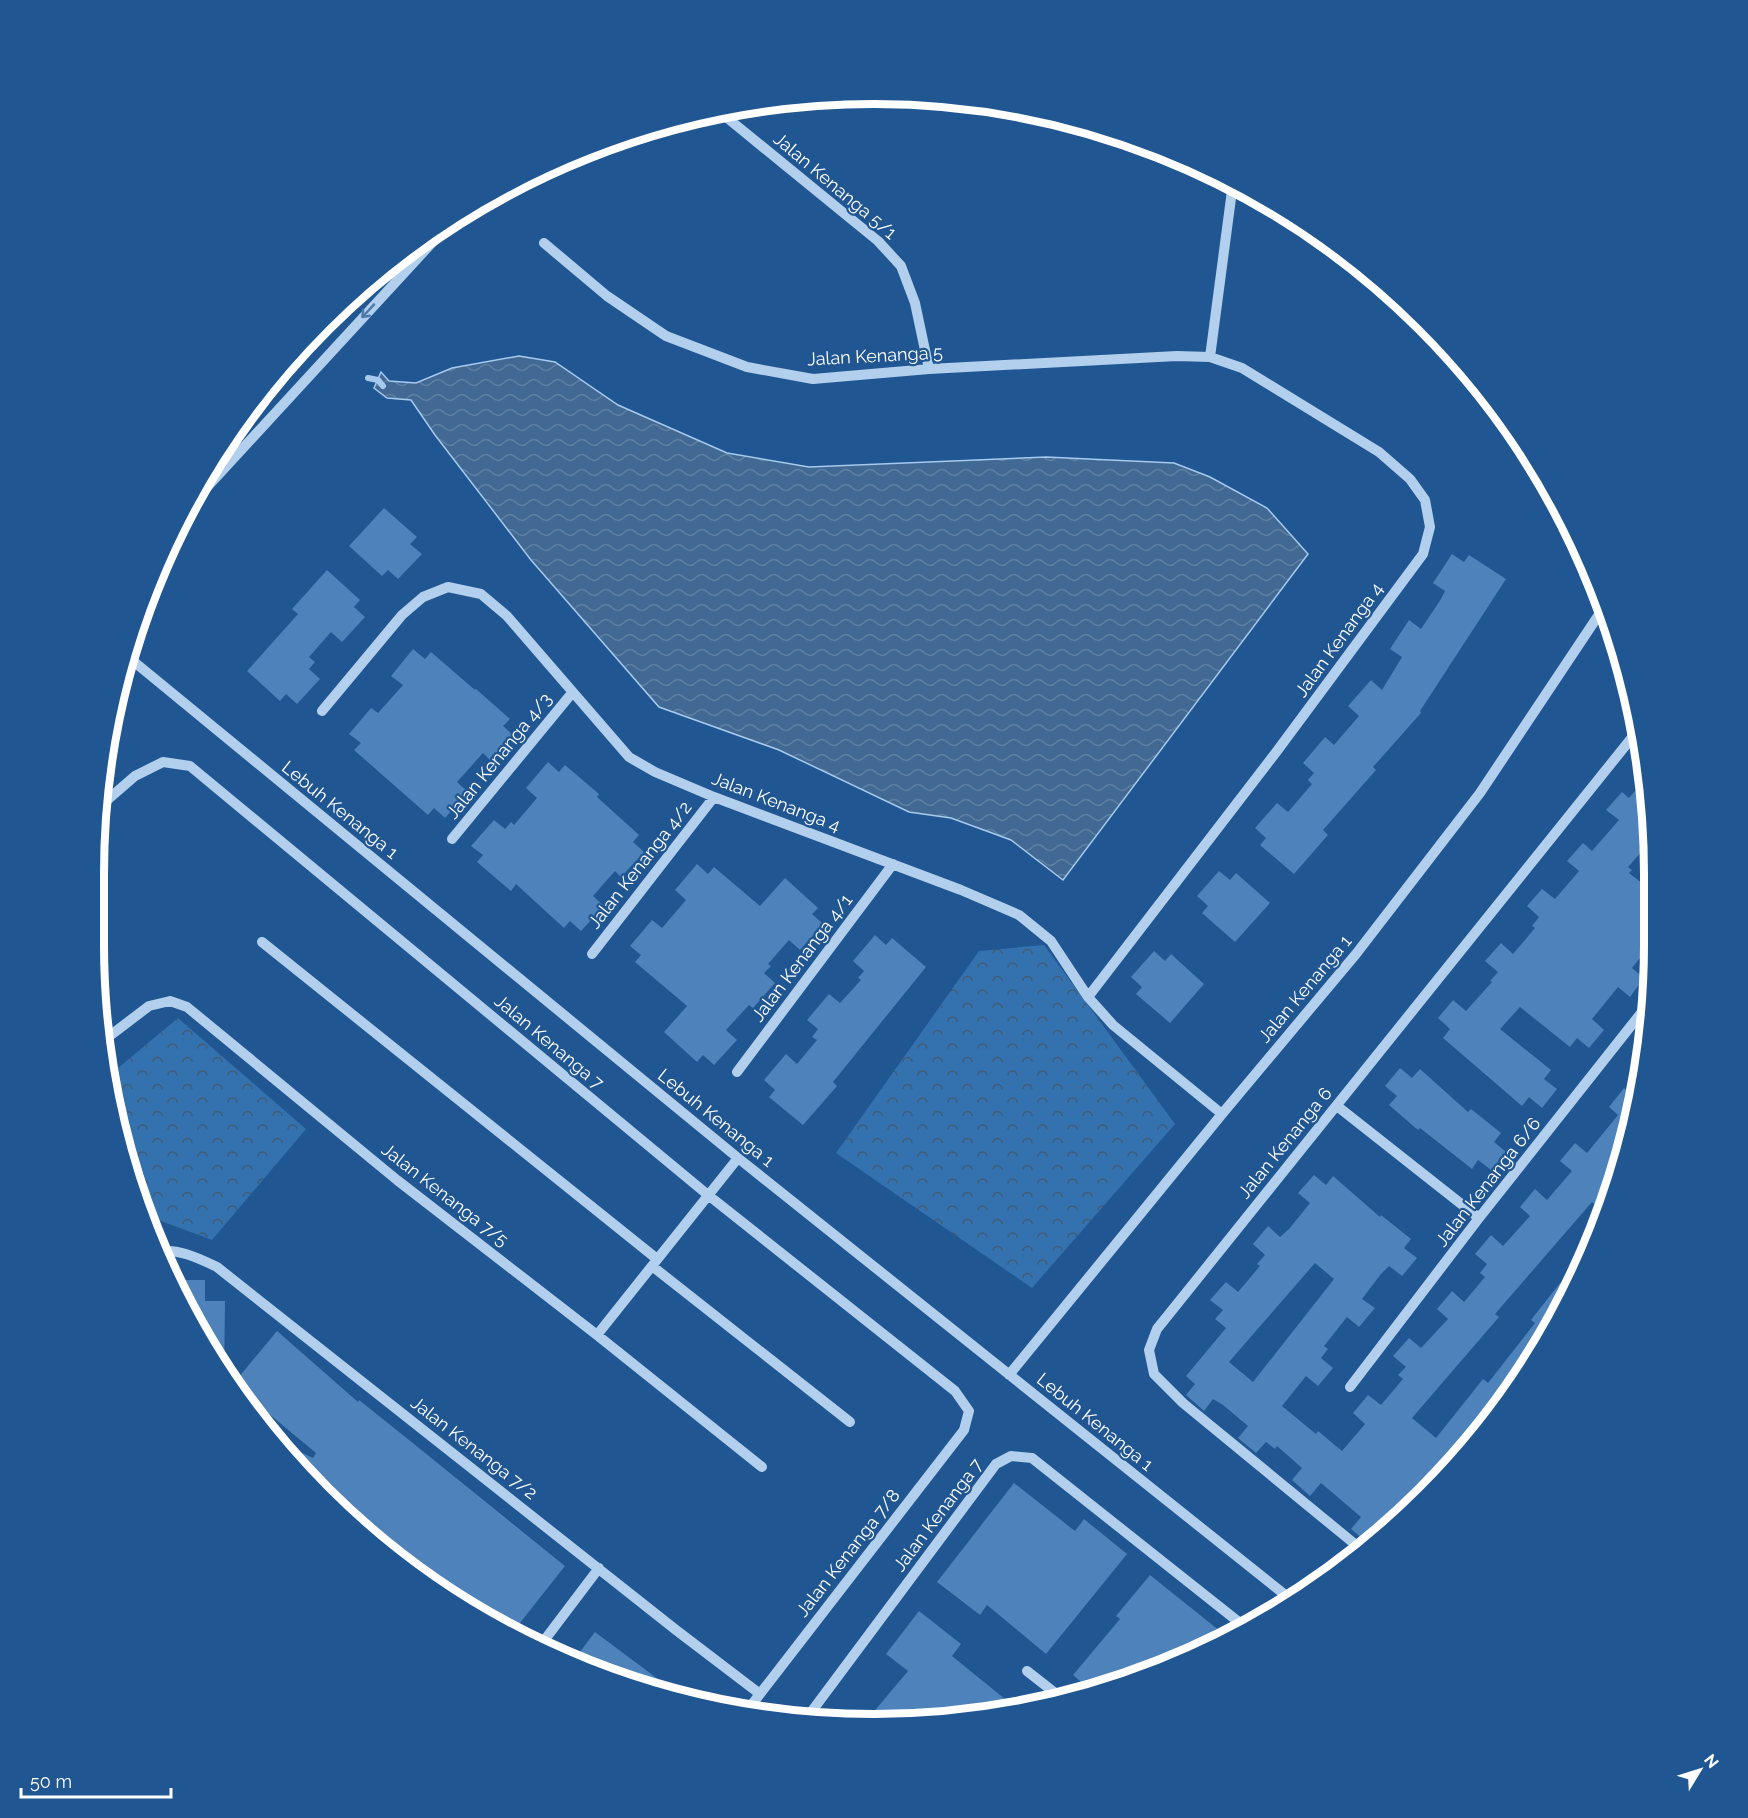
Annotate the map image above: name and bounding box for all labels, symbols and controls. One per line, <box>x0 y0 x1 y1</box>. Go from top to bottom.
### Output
street label: Jalan Kenanga 5/1 <box>770 128 901 243</box>
one-way arrow <box>361 303 375 318</box>
street label: Jalan Kenanga 5 <box>807 341 944 370</box>
street label: Jalan Kenanga 4 <box>1290 578 1387 701</box>
street label: Jalan Kenanga 4/3 <box>441 689 556 823</box>
street label: Lebuh Kenanga 1 <box>278 756 403 863</box>
street label: Jalan Kenanga 4 <box>709 767 844 836</box>
street label: Jalan Kenanga 4/2 <box>583 797 696 932</box>
street label: Jalan Kenanga 4/1 <box>747 890 857 1026</box>
street label: Jalan Kenanga 1 <box>1254 930 1356 1047</box>
street label: Jalan Kenanga 7 <box>491 990 608 1093</box>
street label: Lebuh Kenanga 1 <box>654 1064 779 1171</box>
street label: Jalan Kenanga 6 <box>1233 1083 1336 1202</box>
street label: Jalan Kenanga 6/6 <box>1431 1113 1545 1251</box>
street label: Jalan Kenanga 7/5 <box>378 1139 513 1251</box>
street label: Lebuh Kenanga 1 <box>1033 1368 1158 1475</box>
street label: Jalan Kenanga 7/2 <box>407 1392 542 1503</box>
street label: Jalan Kenanga 7 <box>888 1454 987 1575</box>
street label: Jalan Kenanga 7/8 <box>791 1485 904 1621</box>
north arrow <box>1670 1740 1730 1800</box>
text: N <box>1700 1750 1723 1772</box>
scale bar <box>21 1761 171 1799</box>
text: 50 m <box>30 1771 72 1792</box>

